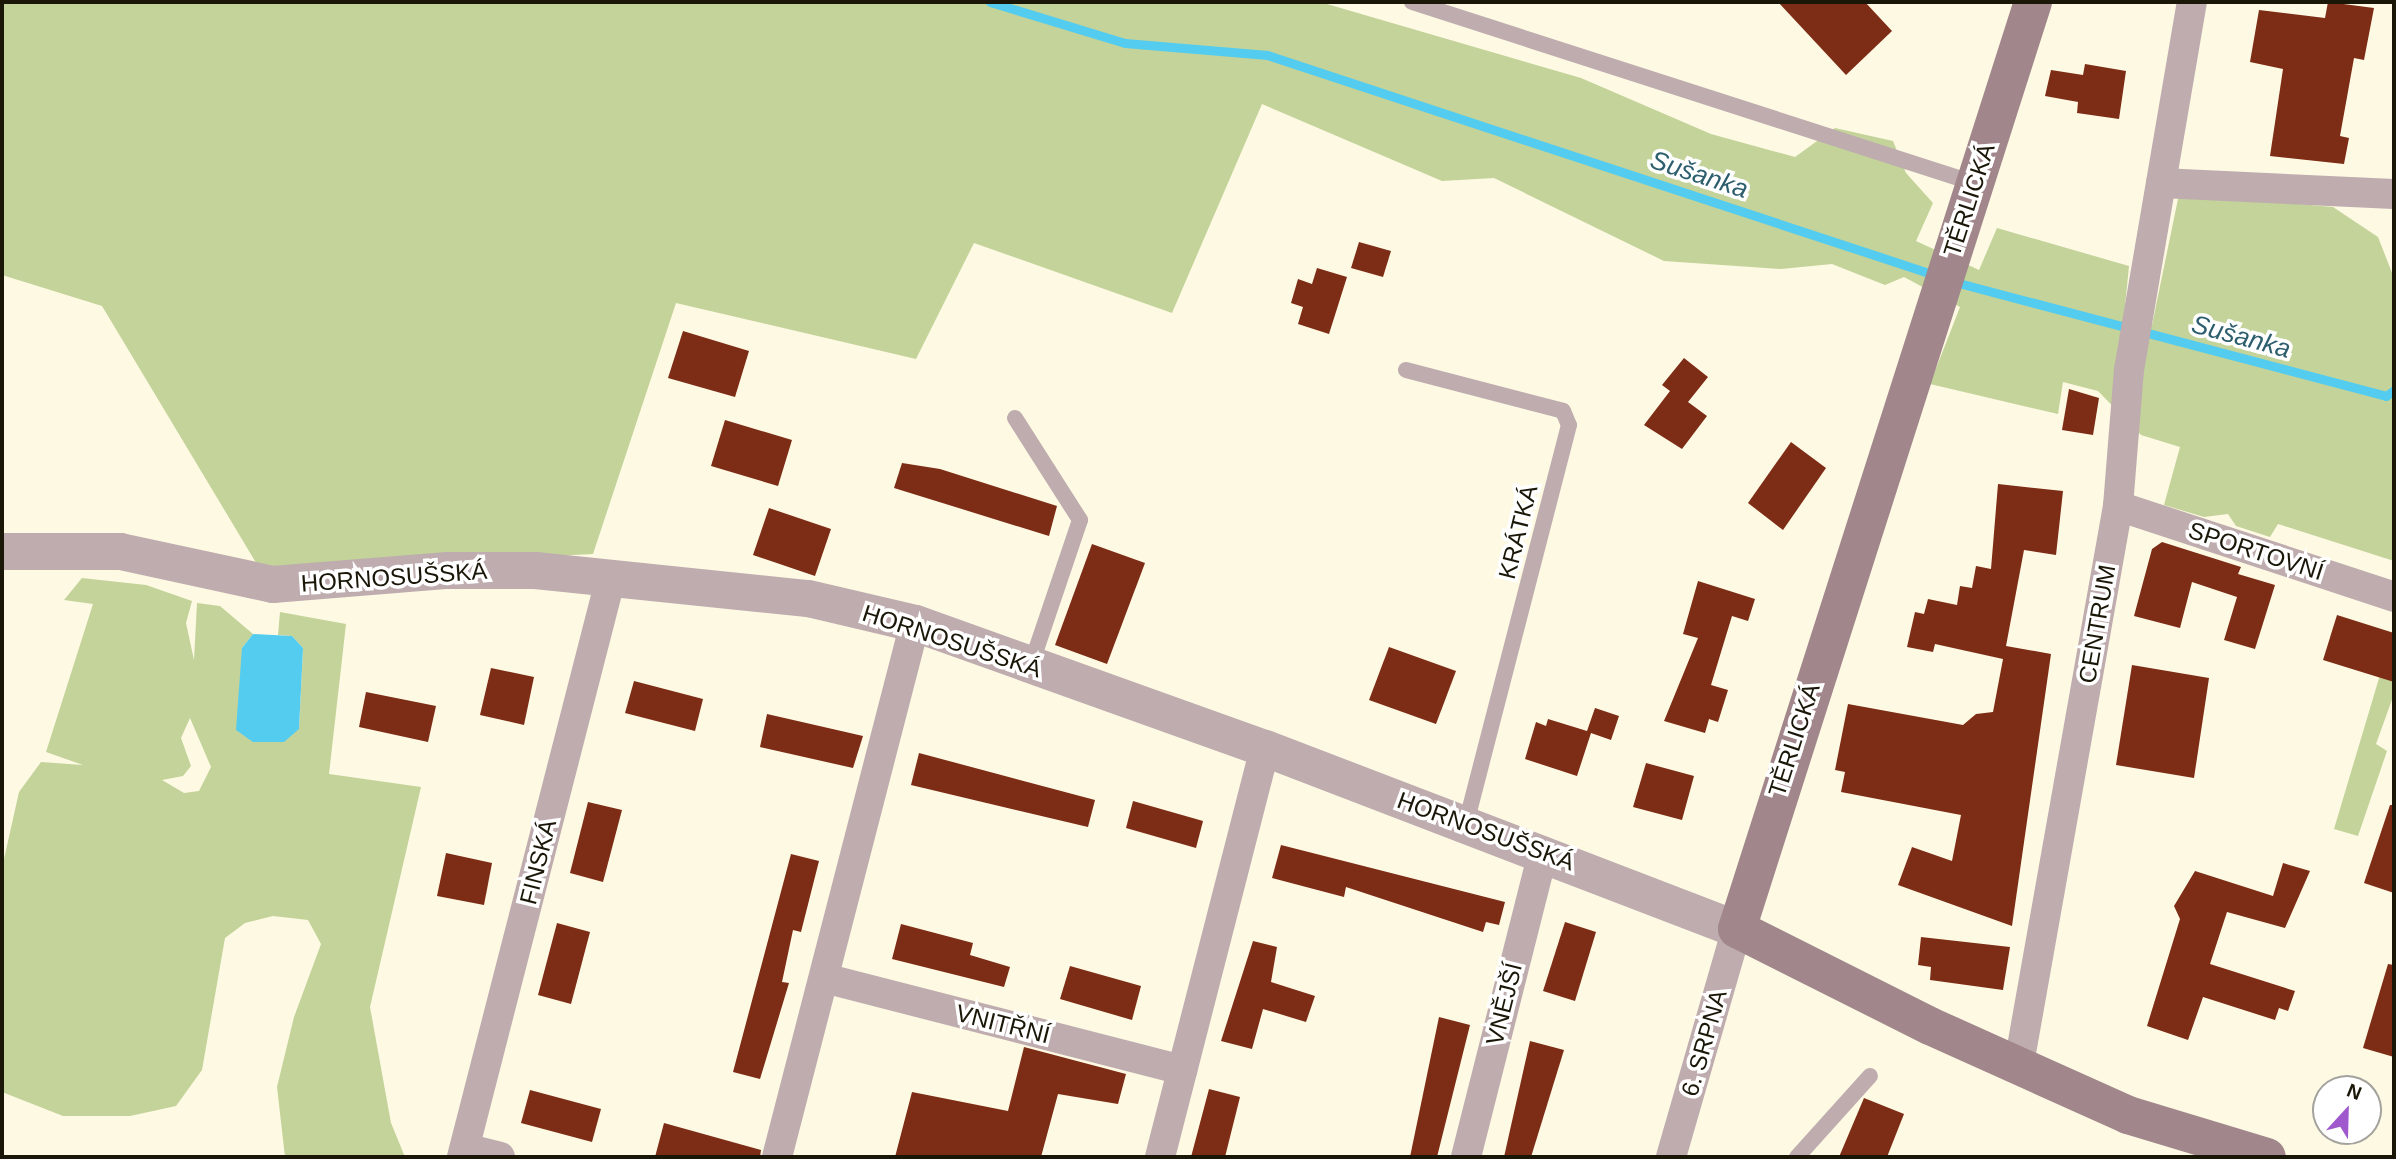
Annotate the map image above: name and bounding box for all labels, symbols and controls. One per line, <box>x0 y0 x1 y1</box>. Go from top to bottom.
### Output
street label: TĚRLICKÁ <box>1937 140 2001 260</box>
water label: Sušanka <box>1646 145 1752 205</box>
water label: Sušanka <box>2188 309 2294 365</box>
street label: KRÁTKÁ <box>1492 482 1544 582</box>
street label: SPORTOVNÍ <box>2185 516 2327 586</box>
street label: HORNOSUŠSKÁ <box>300 556 488 598</box>
street label: CENTRUM <box>2072 562 2122 686</box>
street label: HORNOSUŠSKÁ <box>859 598 1045 684</box>
street label: TĚRLICKÁ <box>1762 680 1826 800</box>
street label: HORNOSUŠSKÁ <box>1393 786 1579 876</box>
street label: FINSKÁ <box>514 816 562 908</box>
street label: VNĚJŠÍ <box>1480 960 1528 1048</box>
street label: 6. SRPNA <box>1675 986 1733 1100</box>
street label: VNITŘNÍ <box>953 998 1053 1050</box>
north arrow <box>2312 1075 2382 1145</box>
text: N <box>2344 1080 2365 1104</box>

